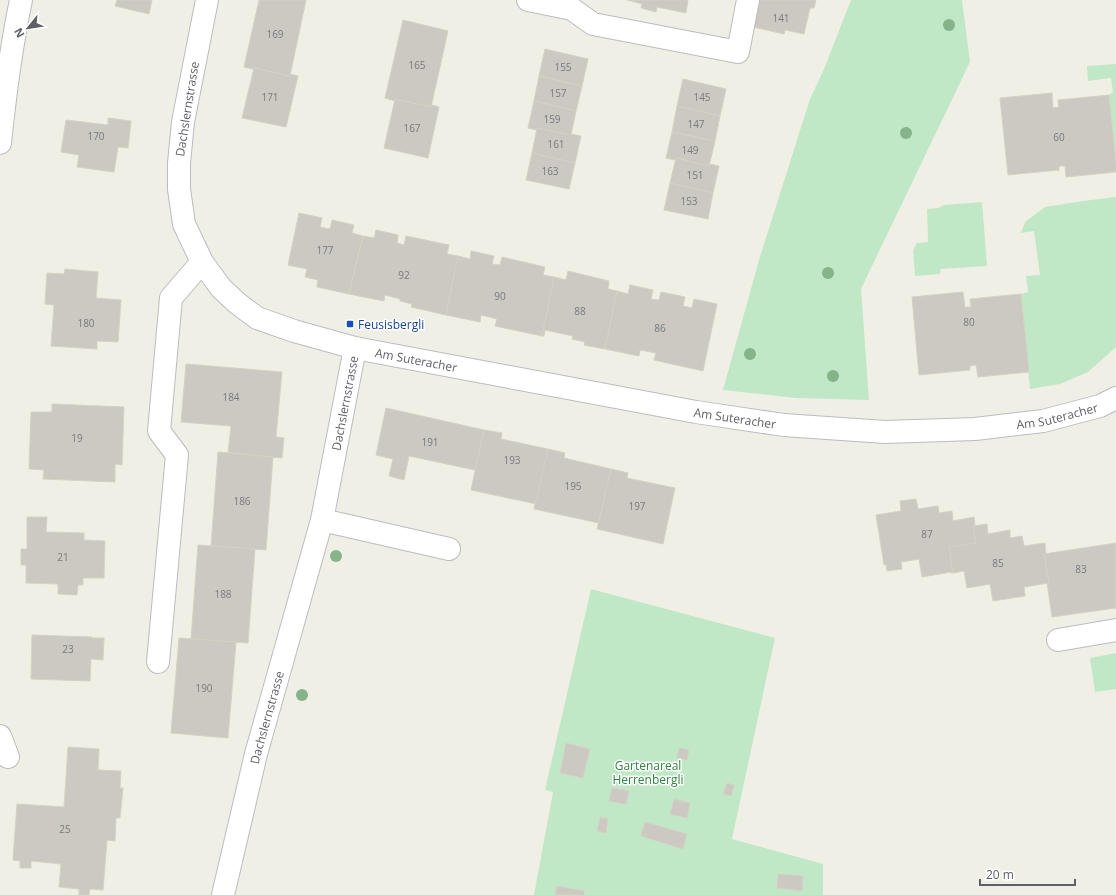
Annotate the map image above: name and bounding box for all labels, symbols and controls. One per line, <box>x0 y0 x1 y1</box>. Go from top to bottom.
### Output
north arrow <box>8 8 48 48</box>
house number: 141 <box>772 11 790 25</box>
text: N <box>10 26 28 41</box>
house number: 169 <box>266 27 284 41</box>
house number: 165 <box>408 58 426 72</box>
street label: Dachslernstrasse <box>171 60 203 158</box>
house number: 155 <box>554 60 572 74</box>
house number: 157 <box>549 86 567 100</box>
house number: 171 <box>261 90 279 104</box>
house number: 145 <box>693 90 711 104</box>
house number: 159 <box>543 112 561 126</box>
house number: 147 <box>687 117 705 131</box>
house number: 167 <box>403 121 421 135</box>
house number: 170 <box>87 129 105 143</box>
house number: 60 <box>1053 130 1065 144</box>
house number: 161 <box>547 137 565 151</box>
house number: 149 <box>681 143 699 157</box>
house number: 163 <box>541 164 559 178</box>
house number: 151 <box>686 168 704 182</box>
house number: 153 <box>680 194 698 208</box>
house number: 177 <box>316 243 334 257</box>
house number: 92 <box>398 268 410 282</box>
house number: 90 <box>494 289 506 303</box>
house number: 88 <box>574 304 586 318</box>
house number: 80 <box>963 315 975 329</box>
house number: 180 <box>77 316 95 330</box>
place label: Feusisbergli <box>358 316 424 333</box>
marker: Feusisbergli <box>345 319 355 329</box>
house number: 86 <box>654 321 666 335</box>
street label: Am Suteracher <box>374 343 459 376</box>
street label: Dachslernstrasse <box>327 354 362 452</box>
house number: 184 <box>222 390 240 404</box>
street label: Am Suteracher <box>1015 398 1100 433</box>
street label: Am Suteracher <box>693 403 777 432</box>
house number: 19 <box>71 431 83 445</box>
house number: 191 <box>421 435 439 449</box>
house number: 193 <box>503 453 521 467</box>
house number: 195 <box>564 479 582 493</box>
house number: 186 <box>233 494 251 508</box>
house number: 197 <box>628 499 646 513</box>
house number: 87 <box>921 527 933 541</box>
house number: 21 <box>57 550 69 564</box>
house number: 85 <box>992 556 1004 570</box>
house number: 83 <box>1075 562 1087 576</box>
house number: 188 <box>214 587 232 601</box>
house number: 23 <box>62 642 74 656</box>
street label: Dachslernstrasse <box>245 668 288 766</box>
house number: 190 <box>195 681 213 695</box>
park label: Gartenareal Herrenbergli <box>612 757 684 788</box>
house number: 25 <box>59 822 71 836</box>
scale bar <box>980 861 1075 887</box>
text: 20 m <box>986 866 1014 883</box>

